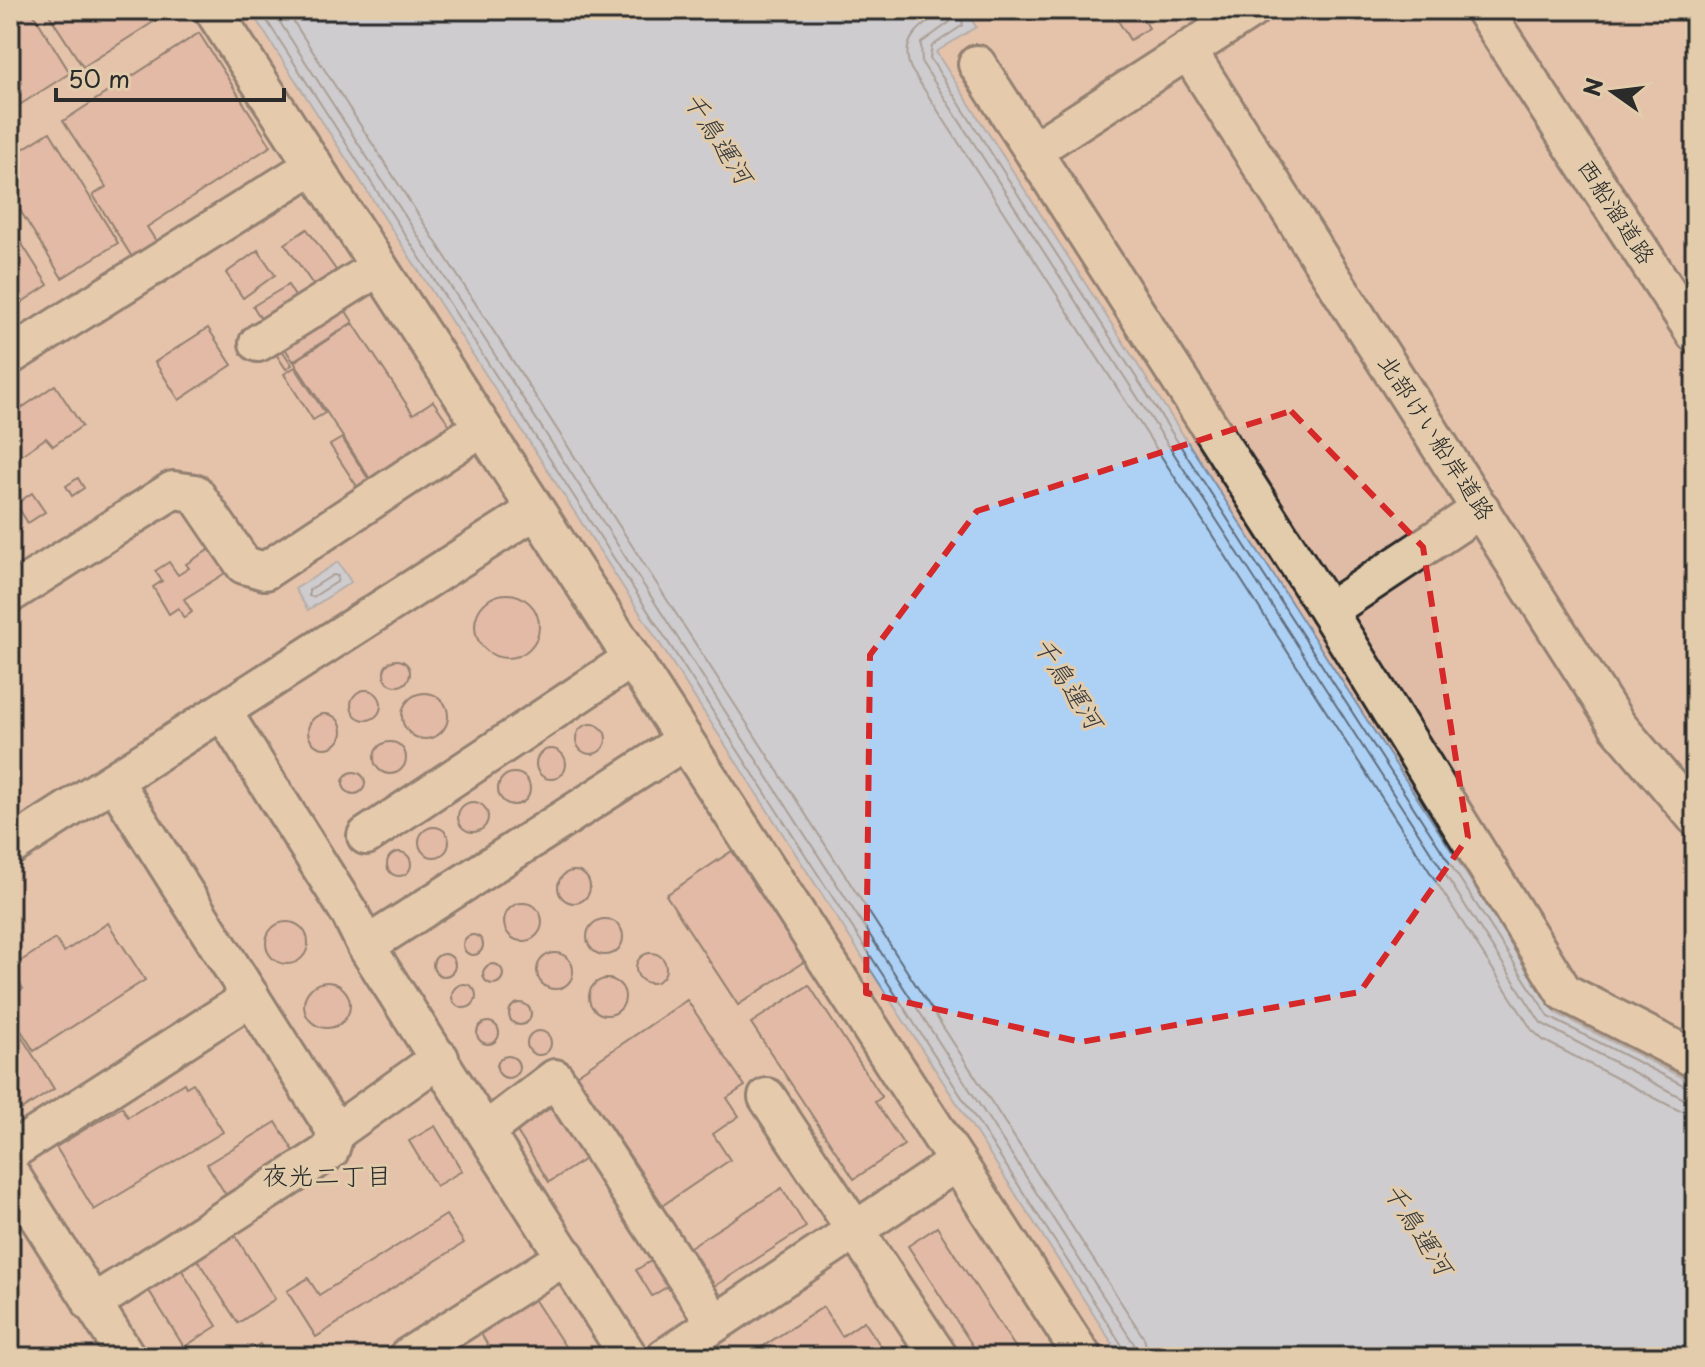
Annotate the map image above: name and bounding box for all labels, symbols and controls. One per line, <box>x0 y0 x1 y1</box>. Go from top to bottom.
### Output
scale bar <box>56 52 284 102</box>
north arrow <box>1573 52 1653 132</box>
text: 50 m <box>68 60 130 96</box>
text: N <box>1574 74 1610 99</box>
water label: 千鳥運河 <box>675 83 766 195</box>
street label: 西船溜道路 <box>1570 151 1665 271</box>
street label: 北部けい船岸道路 <box>1370 347 1505 527</box>
water label: 千鳥運河 <box>1025 628 1116 740</box>
district label: 夜光二丁目 <box>262 1155 392 1194</box>
water label: 千鳥運河 <box>1375 1174 1466 1286</box>

